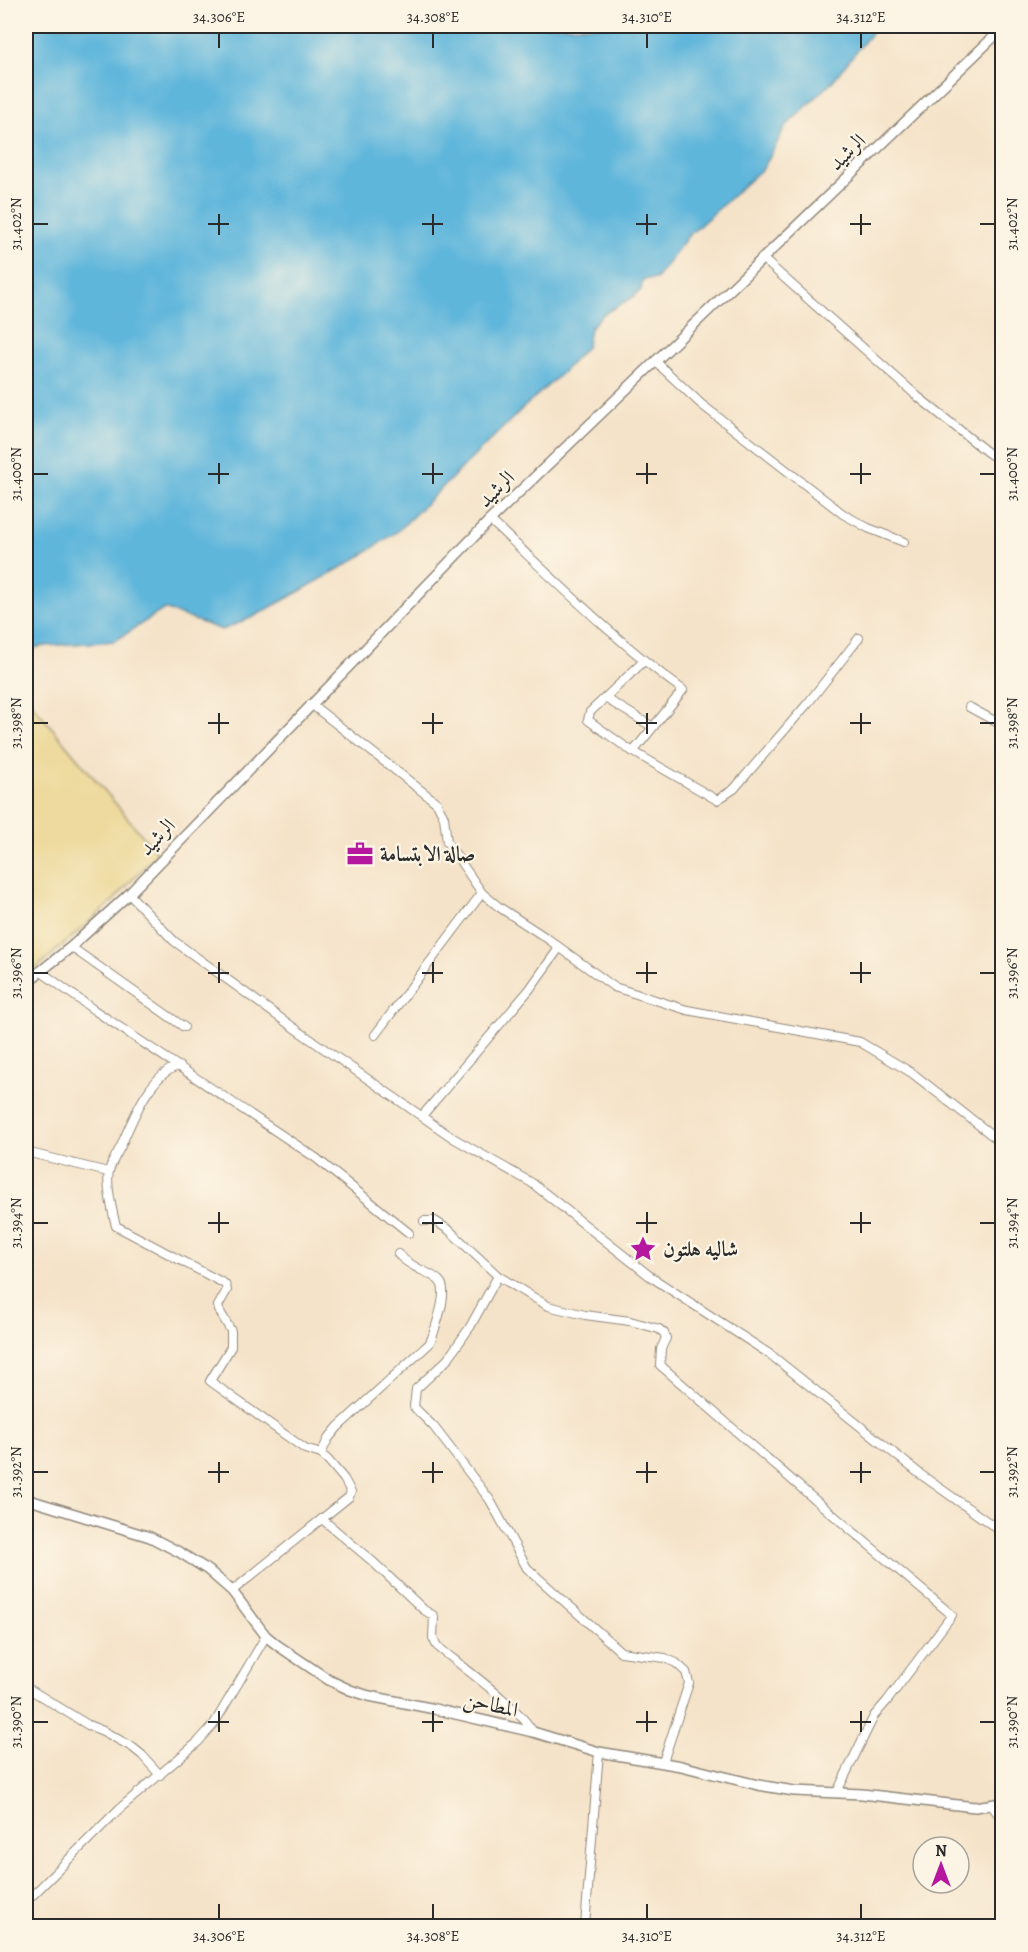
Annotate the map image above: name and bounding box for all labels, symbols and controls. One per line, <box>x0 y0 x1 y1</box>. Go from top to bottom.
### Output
text: 34.306°E <box>193 7 245 27</box>
text: 34.308°E <box>407 7 459 27</box>
text: 34.310°E <box>622 7 672 27</box>
text: 34.312°E <box>836 7 886 27</box>
street label: الرشيد <box>822 127 872 177</box>
text: 31.402°N <box>6 197 26 251</box>
text: 31.402°N <box>1002 197 1022 251</box>
text: 31.400°N <box>6 447 26 501</box>
text: 31.400°N <box>1002 447 1022 501</box>
street label: الرشيد <box>471 464 521 514</box>
text: 31.398°N <box>6 697 26 749</box>
text: 31.398°N <box>1002 697 1022 749</box>
street label: الرشيد <box>132 812 182 862</box>
office icon: صالة الابتسامة <box>345 839 375 869</box>
place label: صالة الابتسامة <box>380 840 476 868</box>
text: 31.396°N <box>6 947 26 999</box>
text: 31.396°N <box>1002 947 1022 999</box>
text: 31.394°N <box>6 1197 26 1249</box>
text: 31.394°N <box>1002 1197 1022 1249</box>
place icon: شاليه هلتون <box>628 1234 658 1264</box>
place label: شاليه هلتون <box>663 1235 738 1263</box>
text: 31.392°N <box>6 1446 26 1498</box>
text: 31.392°N <box>1002 1446 1022 1498</box>
street label: المطاحن <box>461 1684 521 1724</box>
text: 31.390°N <box>6 1696 26 1748</box>
text: 31.390°N <box>1002 1696 1022 1748</box>
north arrow <box>911 1835 971 1895</box>
text: N <box>935 1840 947 1862</box>
text: 34.306°E <box>193 1926 245 1946</box>
text: 34.308°E <box>407 1926 459 1946</box>
text: 34.310°E <box>622 1926 672 1946</box>
text: 34.312°E <box>836 1926 886 1946</box>

